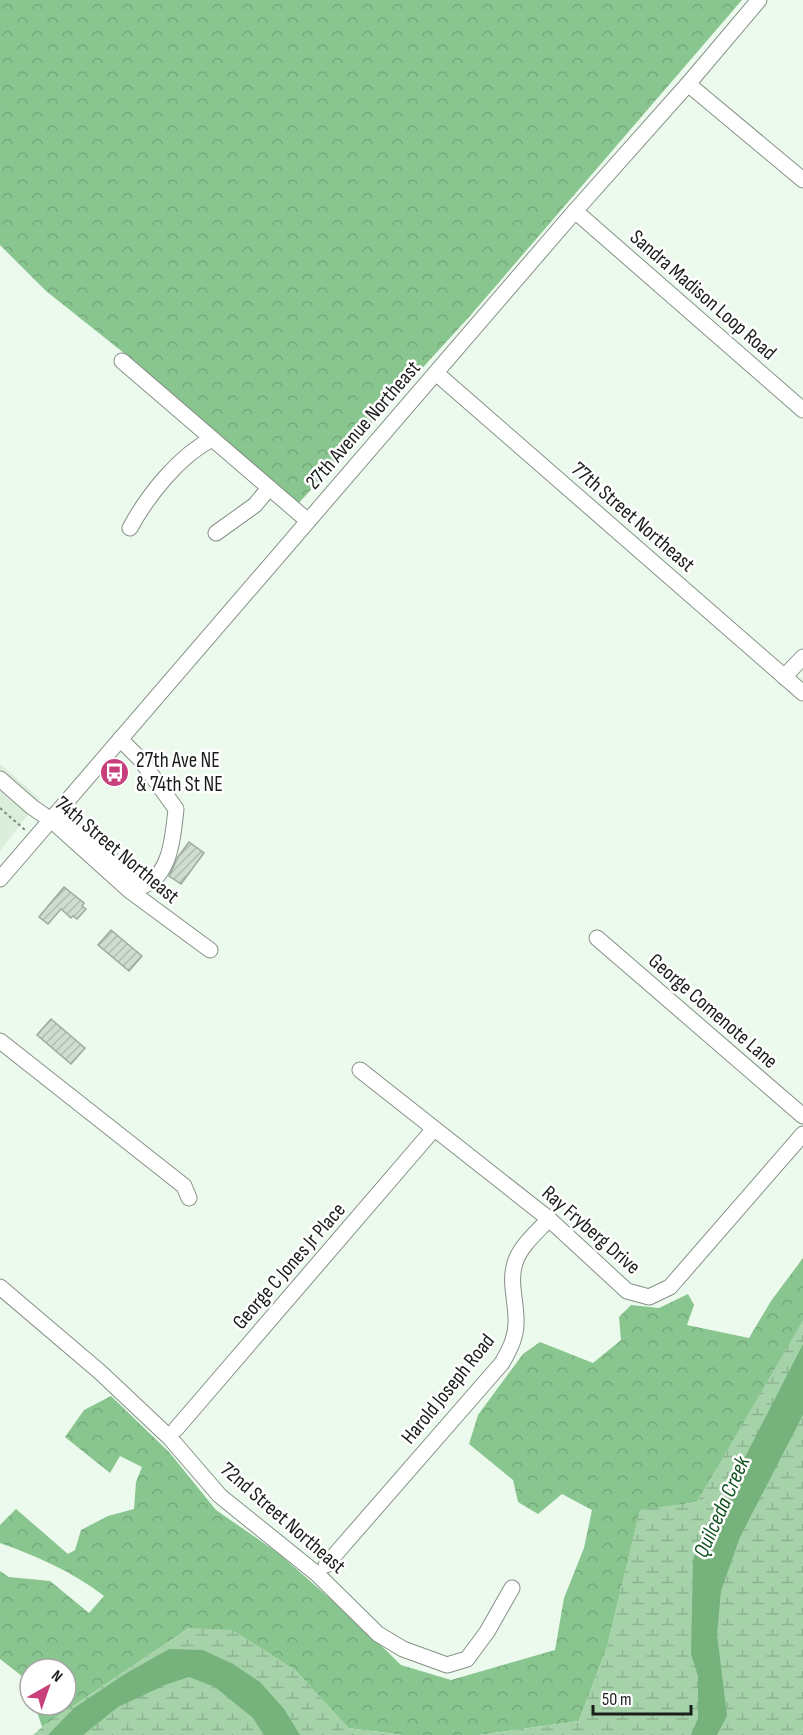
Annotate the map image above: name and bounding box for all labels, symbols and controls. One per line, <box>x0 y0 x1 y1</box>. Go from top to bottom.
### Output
street label: Sandra Madison Loop Road <box>625 225 781 365</box>
street label: 27th Avenue Northeast <box>300 356 426 494</box>
street label: 77th Street Northeast <box>566 457 700 577</box>
place label: 27th Ave NE & 74th St NE <box>136 748 223 797</box>
bus stop icon: 27th Ave NE & 74th St NE <box>99 756 131 788</box>
street label: 74th Street Northeast <box>50 791 184 909</box>
street label: George Comenote Lane <box>643 948 783 1074</box>
street label: Ray Fryberg Drive <box>537 1181 645 1279</box>
street label: George C Jones Jr Place <box>227 1198 351 1334</box>
street label: Harold Joseph Road <box>396 1329 500 1449</box>
water label: Quilceda Creek <box>688 1452 757 1562</box>
street label: 72nd Street Northeast <box>215 1457 351 1579</box>
north arrow <box>18 1657 78 1717</box>
text: N <box>47 1667 66 1687</box>
scale bar <box>593 1678 690 1716</box>
text: 50 m <box>602 1689 632 1710</box>

